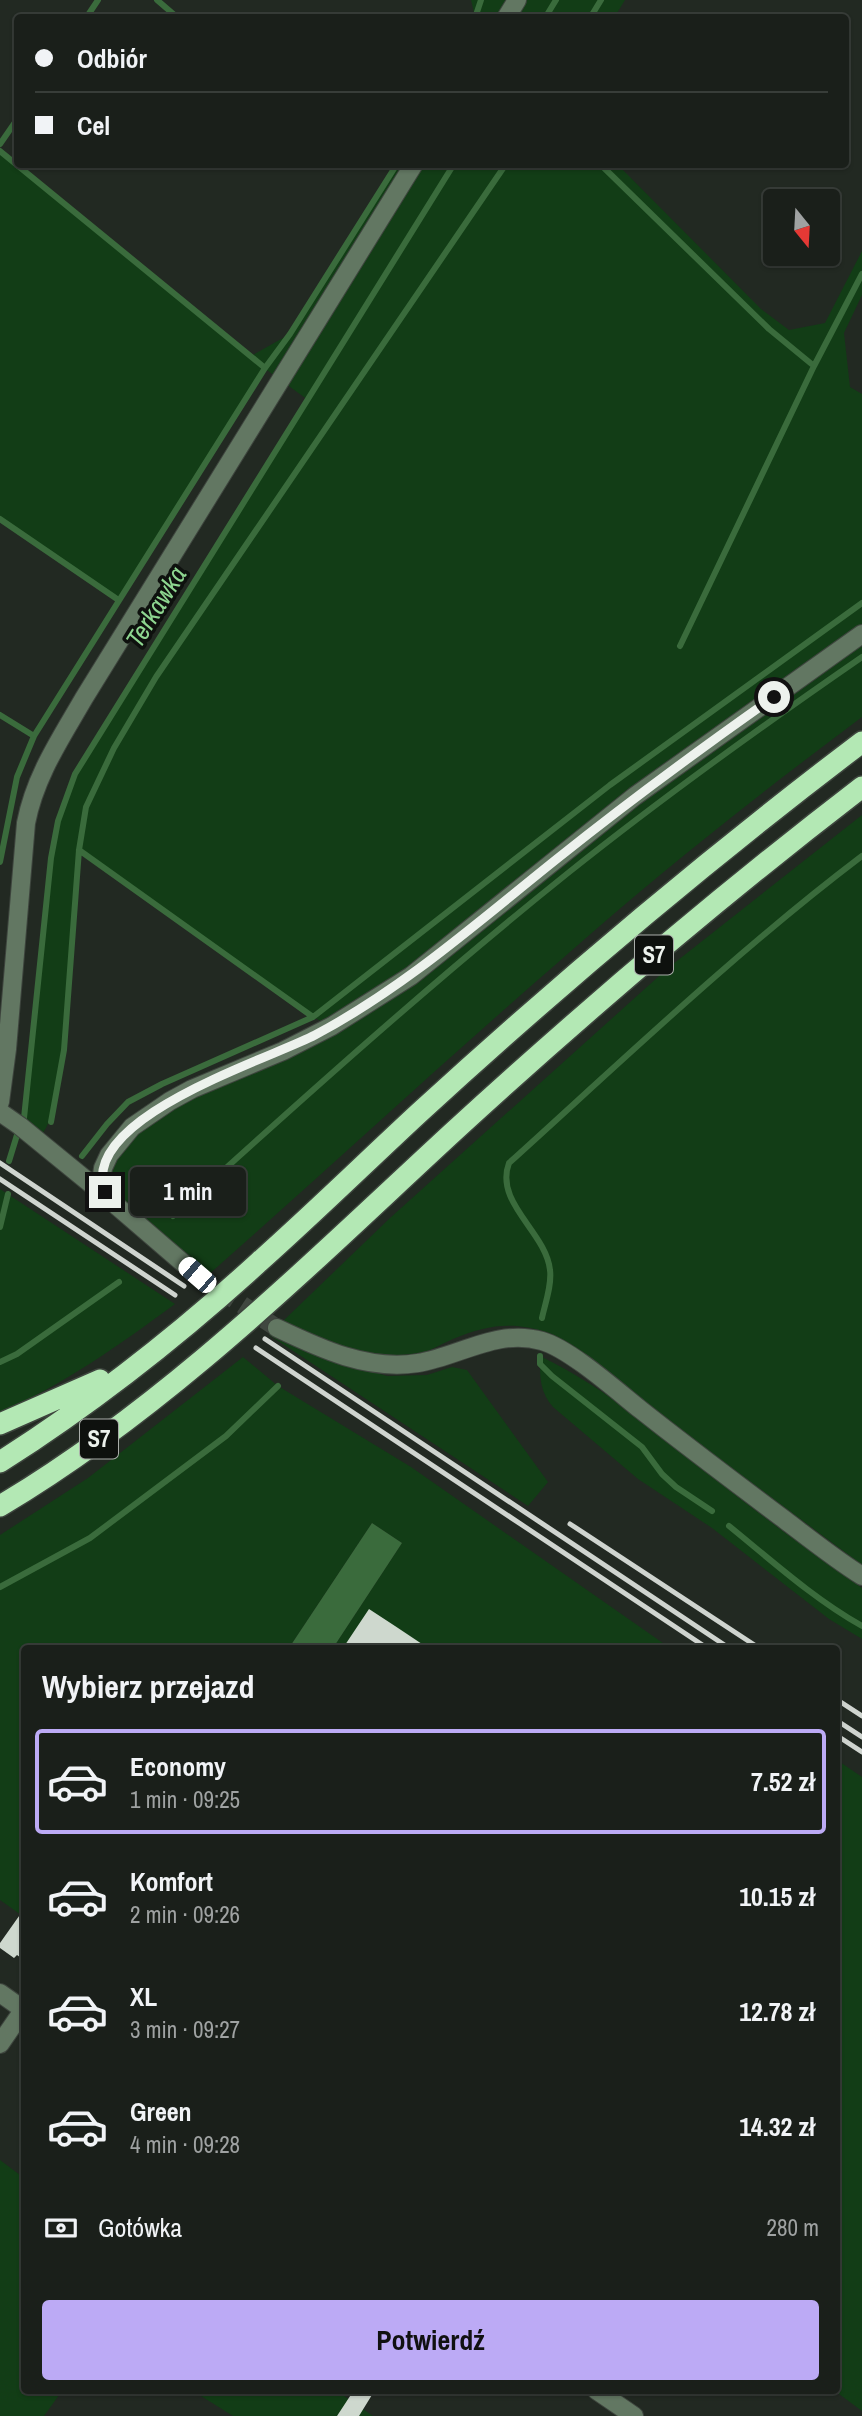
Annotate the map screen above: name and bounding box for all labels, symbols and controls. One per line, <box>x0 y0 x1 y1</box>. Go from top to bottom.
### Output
text: Odbiór <box>77 41 147 76</box>
text: Cel <box>77 108 110 143</box>
north arrow <box>763 189 840 266</box>
map controls <box>763 189 840 266</box>
water label: Terkawka <box>117 559 194 654</box>
route start <box>758 681 790 713</box>
road number: S7 <box>635 936 673 974</box>
callout: 1 min <box>130 1168 245 1216</box>
route end <box>89 1176 121 1208</box>
text: 1 min <box>163 1176 213 1207</box>
car <box>175 1253 220 1297</box>
road number: S7 <box>80 1420 118 1458</box>
text: Wybierz przejazd <box>42 1665 254 1708</box>
text: Economy <box>130 1749 226 1784</box>
icon: car <box>46 1750 109 1813</box>
text: 7.52 zł <box>751 1764 815 1799</box>
text: 1 min · 09:25 <box>130 1784 240 1815</box>
text: Komfort <box>130 1864 213 1899</box>
icon: car <box>46 1865 109 1928</box>
text: 10.15 zł <box>739 1879 815 1914</box>
text: 2 min · 09:26 <box>130 1899 240 1930</box>
text: XL <box>130 1979 157 2014</box>
icon: car <box>46 1980 109 2043</box>
text: 12.78 zł <box>739 1994 815 2029</box>
text: 3 min · 09:27 <box>130 2014 240 2045</box>
text: Green <box>130 2094 192 2129</box>
icon: car <box>46 2095 109 2158</box>
text: 14.32 zł <box>739 2109 815 2144</box>
text: 4 min · 09:28 <box>130 2129 240 2160</box>
icon: cash <box>42 2209 80 2247</box>
text: Gotówka <box>98 2210 182 2245</box>
text: 280 m <box>767 2212 819 2243</box>
button: Potwierdź <box>42 2300 819 2380</box>

